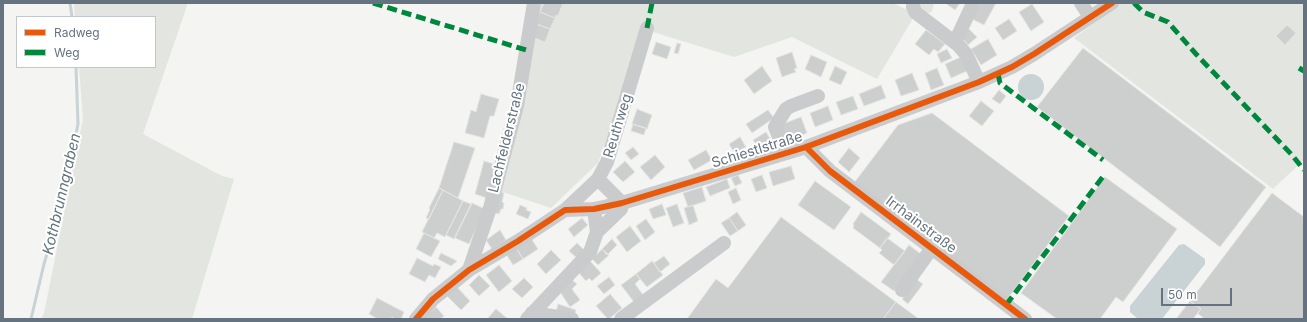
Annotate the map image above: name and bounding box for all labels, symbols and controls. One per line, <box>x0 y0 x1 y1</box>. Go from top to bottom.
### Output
legend <box>16 16 156 68</box>
text: Radweg <box>54 25 100 40</box>
text: Weg <box>54 45 80 60</box>
street label: Lachfelderstraße <box>485 81 529 195</box>
street label: Reuthweg <box>600 92 636 160</box>
street label: Schiestlstraße <box>710 128 804 172</box>
water label: Kothbrunngraben <box>39 131 85 257</box>
street label: Irrhainstraße <box>882 193 960 257</box>
scale bar <box>1163 280 1234 306</box>
text: 50 m <box>1168 287 1197 302</box>

